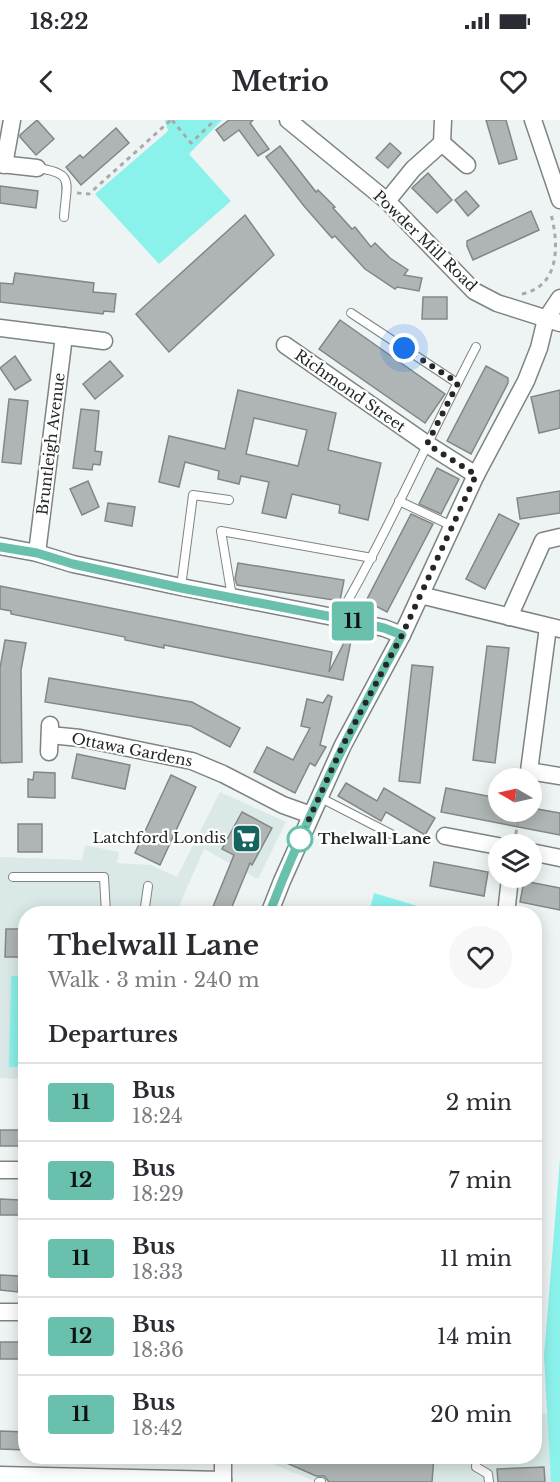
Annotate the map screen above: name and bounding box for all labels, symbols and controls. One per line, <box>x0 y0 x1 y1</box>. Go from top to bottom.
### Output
text: 18:22 <box>30 8 88 35</box>
icon: back <box>30 65 63 98</box>
text: Metrio <box>231 65 329 98</box>
icon: heart <box>497 65 530 98</box>
street label: Powder Mill Road <box>369 186 481 295</box>
your location <box>389 333 419 363</box>
street label: Richmond Street <box>291 345 410 436</box>
street label: Bruntleigh Avenue <box>32 372 69 516</box>
line badge: 11 <box>326 602 380 640</box>
text: 11 <box>344 608 362 634</box>
street label: Ottawa Gardens <box>70 728 194 771</box>
north arrow <box>488 768 542 822</box>
map controls <box>488 768 542 888</box>
supermarket icon: Latchford Londis <box>231 822 263 854</box>
marker: Thelwall Lane <box>287 826 313 852</box>
place label: Latchford Londis <box>92 828 226 847</box>
place label: Thelwall Lane <box>318 829 431 848</box>
button: layers <box>488 834 542 888</box>
button: heart <box>449 926 512 989</box>
text: Thelwall Lane <box>48 928 259 963</box>
text: Walk · 3 min · 240 m <box>48 968 259 992</box>
text: Departures <box>48 1021 178 1048</box>
text: Bus <box>132 1077 175 1104</box>
text: 11 <box>72 1089 90 1115</box>
text: 2 min <box>446 1089 512 1116</box>
text: 18:24 <box>132 1104 183 1128</box>
text: Bus <box>132 1155 175 1182</box>
text: 12 <box>70 1167 92 1193</box>
text: 7 min <box>448 1167 512 1194</box>
text: 18:29 <box>132 1182 184 1206</box>
text: Bus <box>132 1233 175 1260</box>
text: 11 <box>72 1245 90 1271</box>
text: 11 min <box>440 1245 512 1272</box>
text: 18:33 <box>132 1260 183 1284</box>
text: Bus <box>132 1311 175 1338</box>
text: 12 <box>70 1323 92 1349</box>
text: 14 min <box>437 1323 512 1350</box>
text: 18:36 <box>132 1338 184 1362</box>
text: Bus <box>132 1389 175 1416</box>
text: 11 <box>72 1401 90 1427</box>
text: 20 min <box>430 1401 512 1428</box>
text: 18:42 <box>132 1416 183 1440</box>

